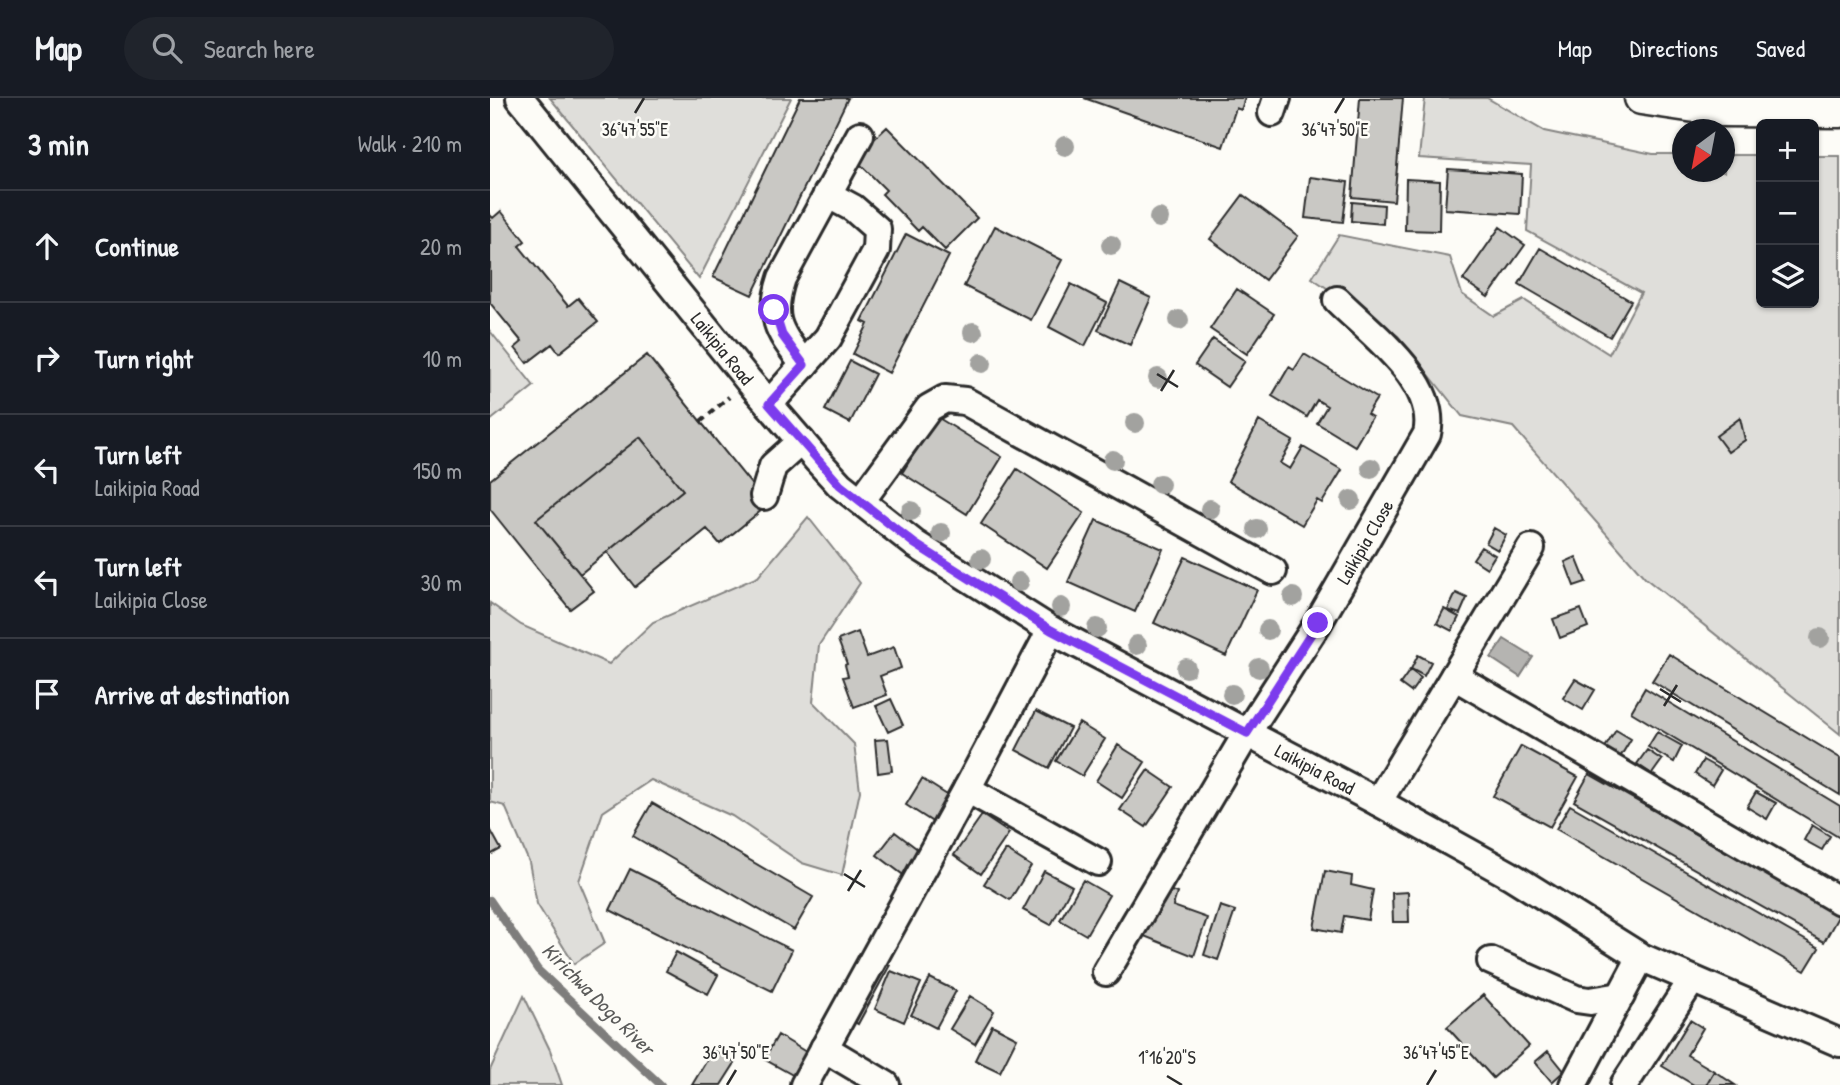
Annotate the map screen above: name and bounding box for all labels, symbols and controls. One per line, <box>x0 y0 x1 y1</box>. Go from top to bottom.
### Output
search box <box>124 17 614 80</box>
text: Map <box>35 26 82 70</box>
icon: search <box>148 29 186 67</box>
text: Search here <box>204 31 315 66</box>
text: Map <box>1558 32 1592 64</box>
text: Directions <box>1630 32 1718 64</box>
text: Saved <box>1756 32 1805 64</box>
text: 36°47'55"E <box>602 117 668 142</box>
text: 36°47'50"E <box>1301 117 1369 142</box>
north arrow <box>1672 119 1735 182</box>
map controls <box>1756 119 1819 308</box>
button: + <box>1756 119 1819 182</box>
text: 3 min <box>28 124 89 164</box>
text: Walk · 210 m <box>358 128 462 159</box>
button: − <box>1756 182 1819 245</box>
icon: ahead <box>28 227 66 265</box>
text: Continue <box>95 229 179 264</box>
text: 20 m <box>420 231 462 262</box>
button: layers <box>1756 245 1819 308</box>
route start <box>758 294 789 325</box>
street label: Laikipia Road <box>685 307 760 391</box>
icon: right <box>28 339 66 377</box>
text: Turn right <box>95 341 193 376</box>
text: 10 m <box>422 343 462 374</box>
text: Turn left <box>95 437 181 472</box>
icon: left <box>28 451 66 489</box>
text: 150 m <box>413 455 462 486</box>
text: Laikipia Road <box>95 472 199 503</box>
street label: Laikipia Close <box>1330 495 1400 589</box>
text: Turn left <box>95 549 181 584</box>
icon: left <box>28 563 66 601</box>
text: 30 m <box>420 567 462 598</box>
text: Laikipia Close <box>95 584 208 615</box>
route end <box>1302 607 1333 638</box>
icon: arrive <box>28 675 66 713</box>
text: Arrive at destination <box>95 677 290 712</box>
street label: Laikipia Road <box>1271 737 1360 801</box>
water label: Kirichwa Dogo River <box>536 936 663 1063</box>
text: 36°47'50"E <box>702 1040 770 1065</box>
text: 36°47'45"E <box>1403 1040 1469 1065</box>
text: 1°16'20"S <box>1138 1045 1196 1070</box>

